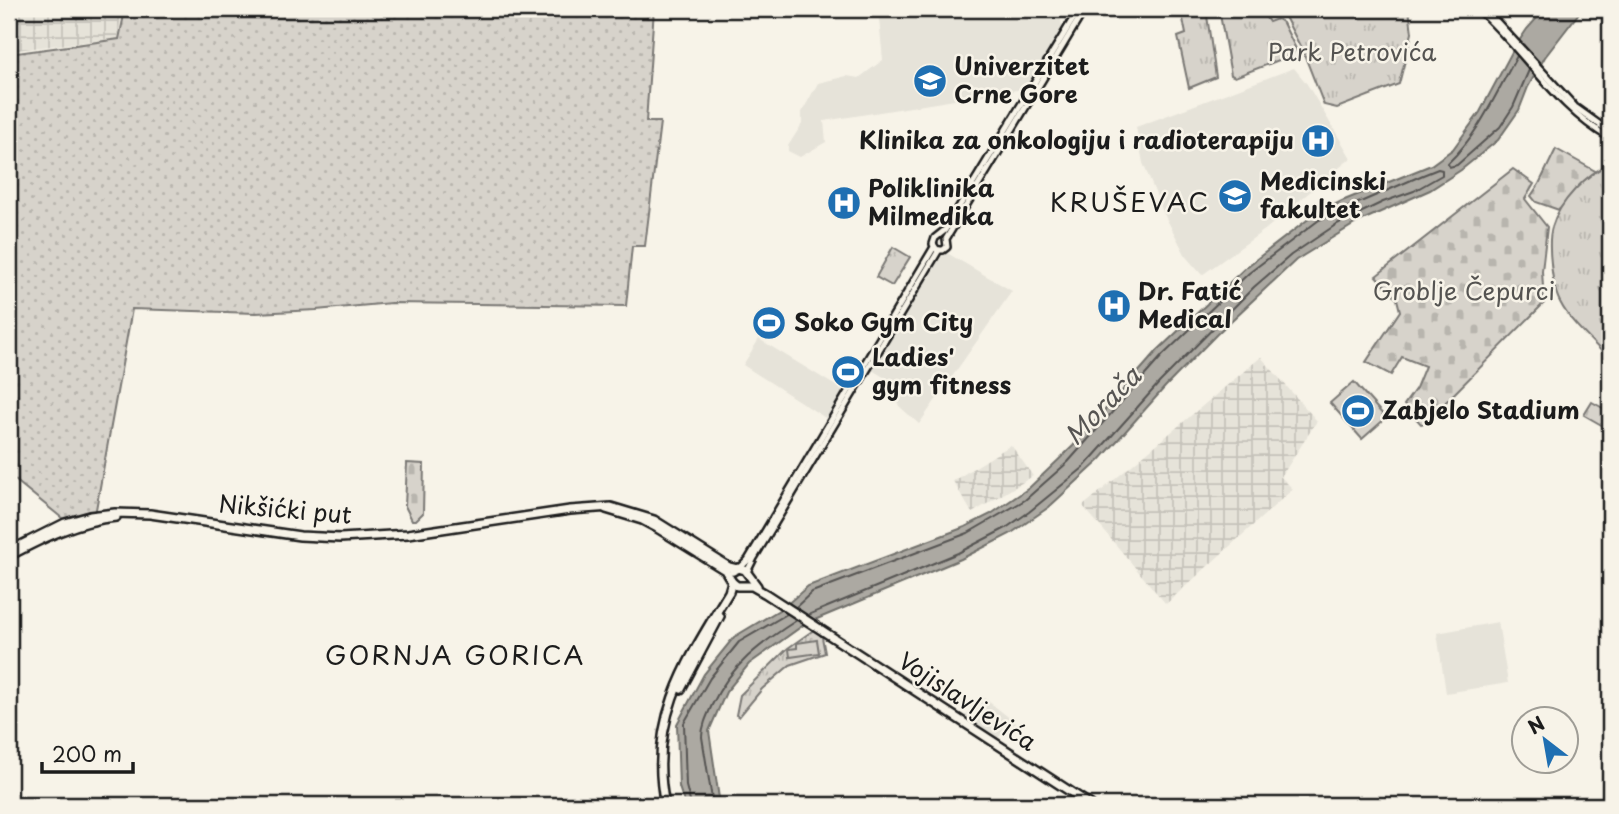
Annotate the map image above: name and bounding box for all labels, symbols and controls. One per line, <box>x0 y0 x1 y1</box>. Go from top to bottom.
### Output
park label: Park Petrovića <box>1268 33 1436 69</box>
place label: Univerzitet Crne Gore <box>954 47 1090 111</box>
school or university icon: Univerzitet Crne Gore <box>911 62 949 100</box>
place label: Klinika za onkologiju i radioterapiju <box>859 121 1294 157</box>
hospital icon: Klinika za onkologiju i radioterapiju <box>1299 122 1337 160</box>
place label: Medicinski fakultet <box>1260 162 1386 226</box>
place label: Poliklinika Milmedika <box>868 169 995 233</box>
school or university icon: Medicinski fakultet <box>1216 177 1254 215</box>
district label: KRUŠEVAC <box>1050 182 1210 221</box>
hospital icon: Poliklinika Milmedika <box>825 184 863 222</box>
place label: Dr. Fatić Medical <box>1138 272 1242 336</box>
park label: Groblje Čepurci <box>1373 272 1555 308</box>
hospital icon: Dr. Fatić Medical <box>1095 287 1133 325</box>
place label: Soko Gym City <box>794 303 973 339</box>
sports icon: Soko Gym City <box>750 304 788 342</box>
place label: Ladies' gym fitness <box>872 338 1012 402</box>
sports icon: Ladies' gym fitness <box>829 353 867 391</box>
water label: Morača <box>1054 356 1150 453</box>
place label: Zabjelo Stadium <box>1382 391 1580 427</box>
sports icon: Zabjelo Stadium <box>1339 392 1377 430</box>
street label: Nikšićki put <box>217 484 353 532</box>
district label: GORNJA GORICA <box>325 635 585 674</box>
street label: Vojislavljevića <box>892 642 1044 759</box>
north arrow <box>1510 706 1580 776</box>
text: N <box>1522 709 1549 740</box>
scale bar <box>42 730 133 774</box>
text: 200 m <box>52 737 122 769</box>

